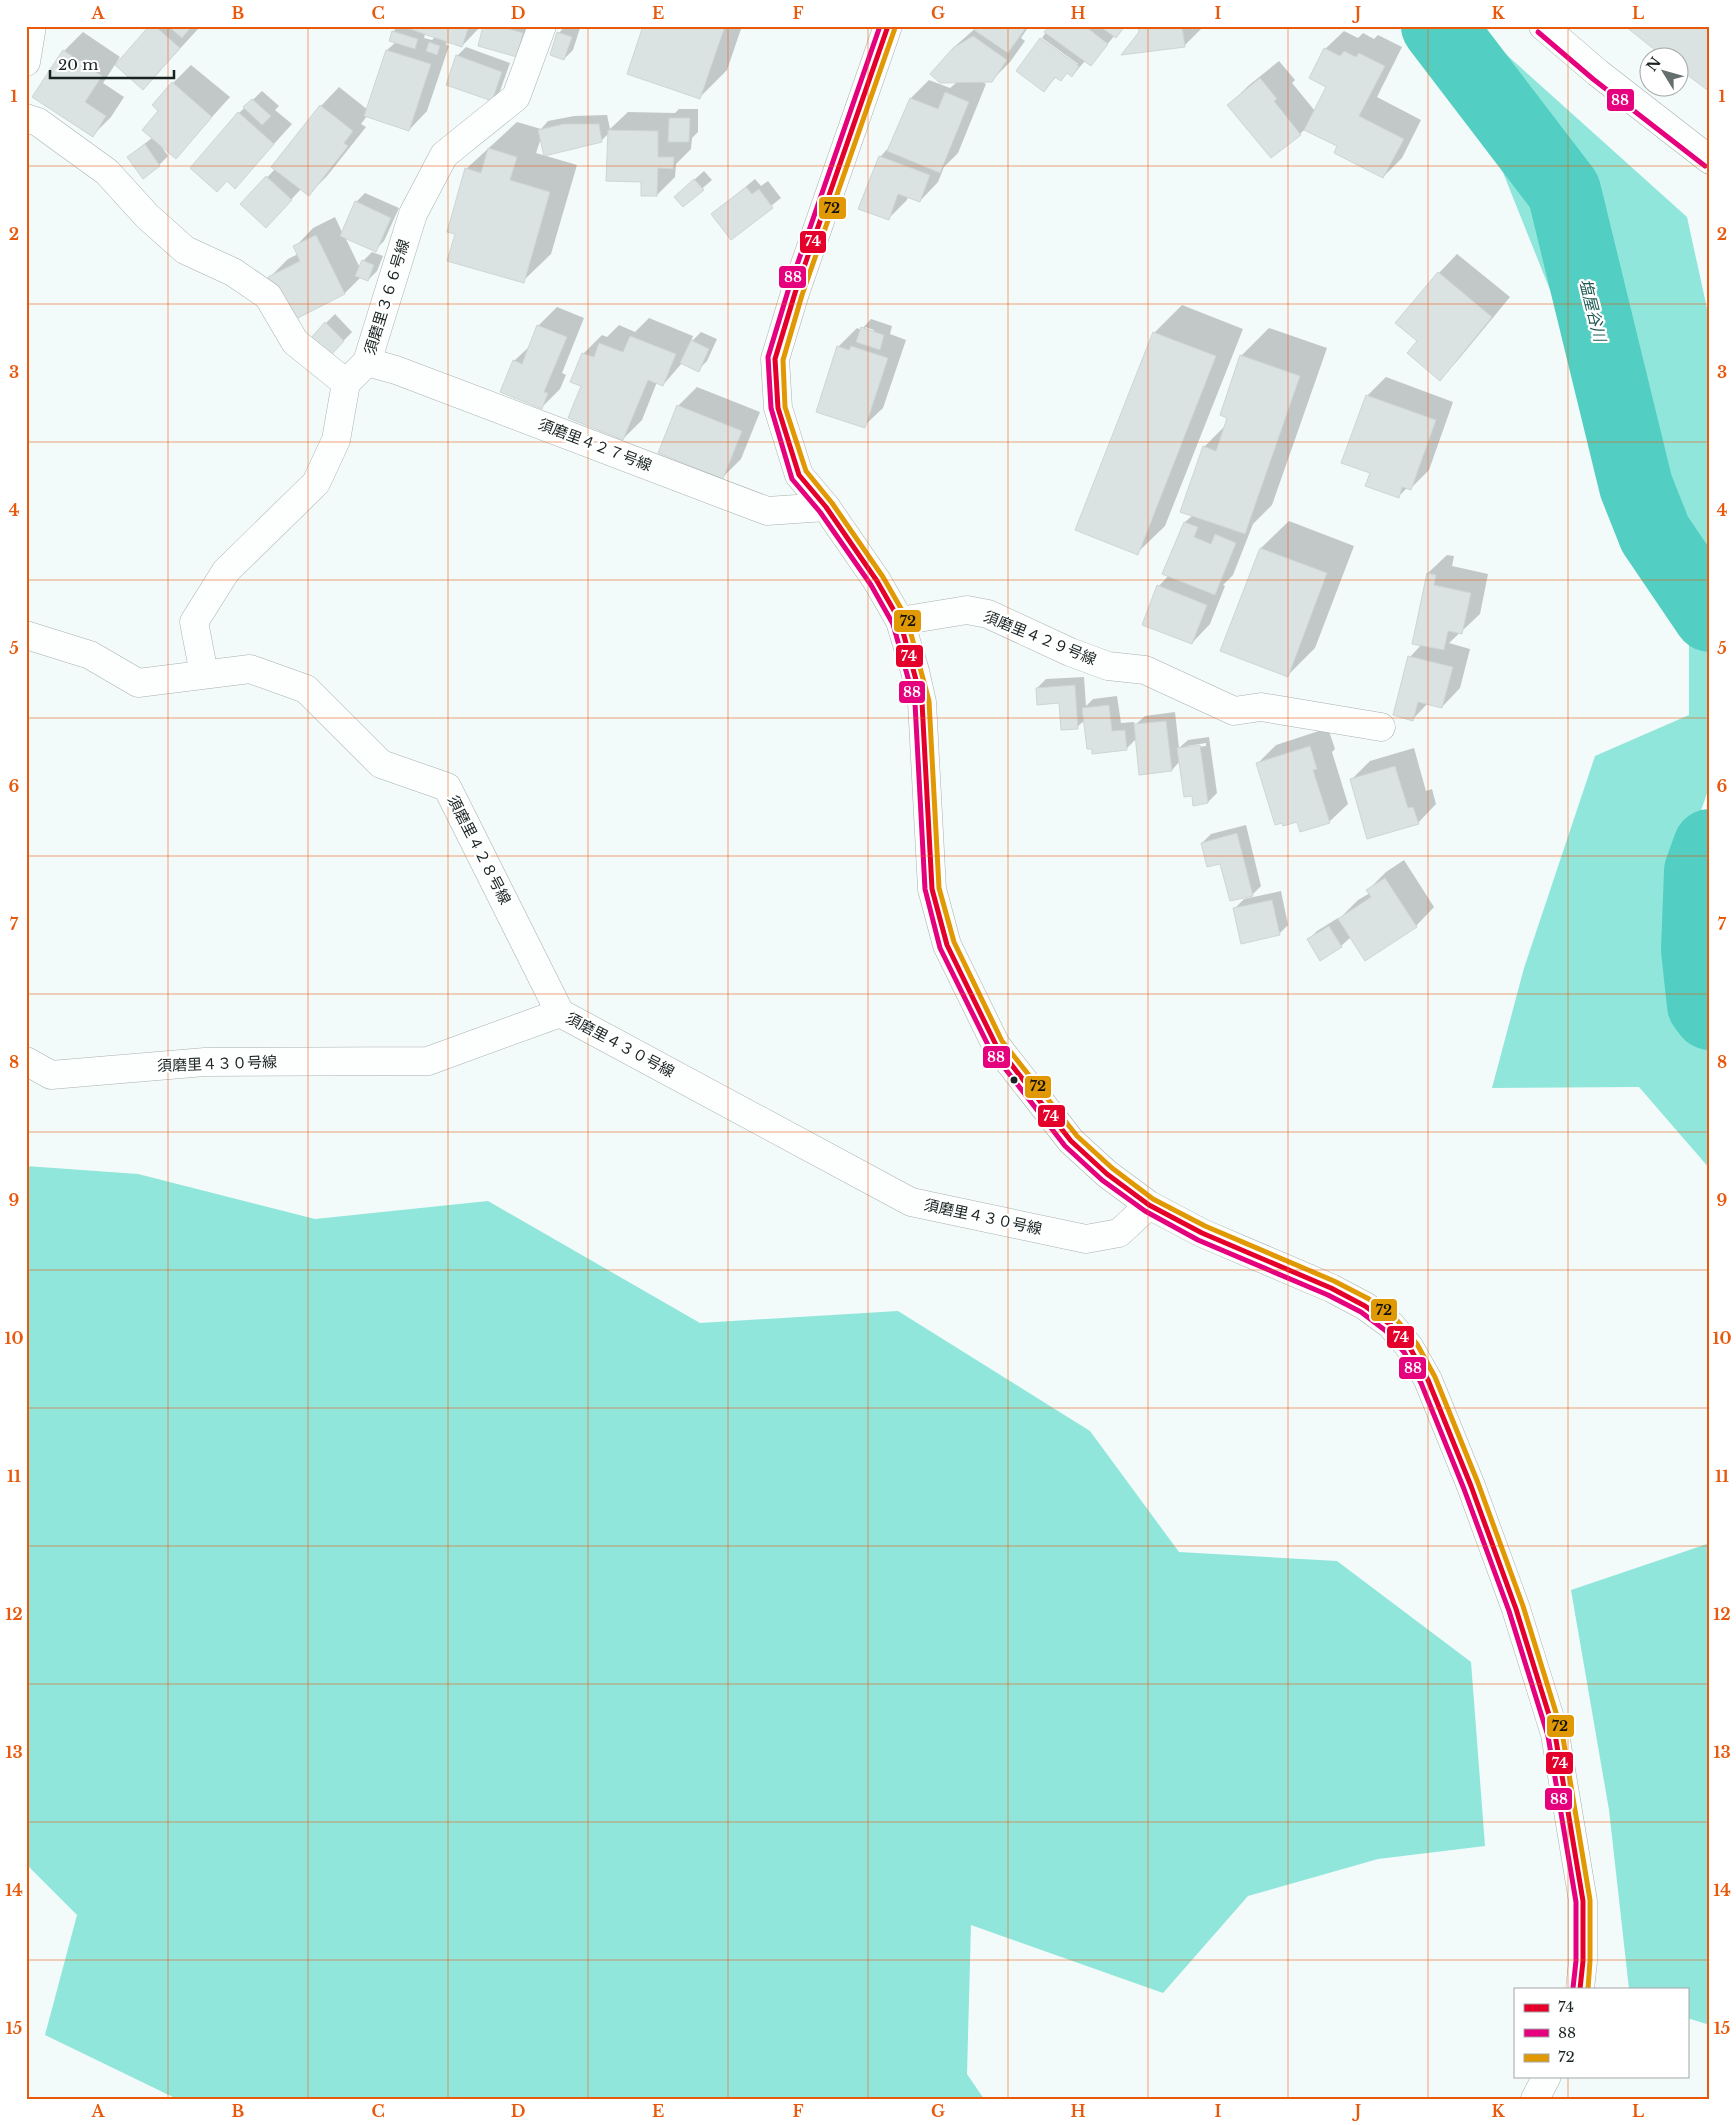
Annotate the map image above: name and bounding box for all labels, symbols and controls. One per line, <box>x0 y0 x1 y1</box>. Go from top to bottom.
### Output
text: A <box>91 3 106 23</box>
text: B <box>232 3 245 23</box>
text: C <box>371 3 385 23</box>
text: D <box>511 3 525 23</box>
text: E <box>652 3 664 23</box>
text: F <box>792 3 804 23</box>
text: G <box>931 3 945 23</box>
text: H <box>1070 3 1086 23</box>
text: I <box>1215 3 1222 23</box>
text: J <box>1352 3 1361 23</box>
text: K <box>1491 3 1505 23</box>
text: L <box>1632 3 1644 23</box>
scale bar <box>50 48 174 80</box>
north arrow <box>1638 48 1688 98</box>
text: N <box>1642 54 1665 75</box>
text: 20 m <box>58 55 98 74</box>
text: 1 <box>11 86 18 106</box>
text: 1 <box>1719 86 1726 106</box>
line badge: 88 <box>1606 88 1635 112</box>
text: 88 <box>1611 91 1629 109</box>
line badge: 72 <box>818 196 847 220</box>
text: 72 <box>824 199 840 217</box>
text: 2 <box>9 224 19 244</box>
text: 2 <box>1717 224 1727 244</box>
line badge: 74 <box>799 230 827 254</box>
text: 74 <box>805 232 821 250</box>
street label: 須磨里３６６号線 <box>360 237 413 357</box>
line badge: 88 <box>778 265 807 289</box>
text: 88 <box>784 268 802 286</box>
water label: 塩屋谷川 <box>1576 277 1611 345</box>
text: 3 <box>9 362 19 382</box>
text: 3 <box>1717 362 1727 382</box>
street label: 須磨里４２７号線 <box>536 414 655 475</box>
text: 4 <box>9 500 19 520</box>
text: 4 <box>1717 500 1727 520</box>
street label: 須磨里４２９号線 <box>981 606 1099 669</box>
line badge: 72 <box>893 609 922 633</box>
text: 72 <box>900 612 916 630</box>
text: 5 <box>9 638 19 658</box>
text: 5 <box>1717 638 1727 658</box>
line badge: 74 <box>895 644 924 668</box>
text: 74 <box>901 647 917 665</box>
line badge: 88 <box>898 680 926 704</box>
text: 88 <box>903 683 921 701</box>
text: 6 <box>9 776 20 796</box>
text: 6 <box>1717 776 1728 796</box>
street label: 須磨里４２８号線 <box>444 792 515 908</box>
text: 7 <box>10 914 19 934</box>
text: 7 <box>1718 914 1727 934</box>
street label: 須磨里４３０号線 <box>563 1008 678 1081</box>
line badge: 88 <box>982 1045 1011 1069</box>
text: 88 <box>987 1048 1005 1066</box>
text: 8 <box>9 1052 19 1072</box>
street label: 須磨里４３０号線 <box>157 1052 277 1075</box>
text: 8 <box>1717 1052 1727 1072</box>
unlabelled marker <box>1009 1075 1019 1085</box>
line badge: 72 <box>1024 1075 1052 1099</box>
text: 72 <box>1030 1077 1046 1095</box>
line badge: 74 <box>1037 1104 1066 1128</box>
text: 74 <box>1043 1107 1059 1125</box>
text: 9 <box>9 1190 20 1210</box>
text: 9 <box>1717 1190 1728 1210</box>
street label: 須磨里４３０号線 <box>922 1195 1044 1238</box>
line badge: 72 <box>1370 1298 1398 1322</box>
text: 72 <box>1376 1301 1392 1319</box>
line badge: 74 <box>1386 1325 1415 1349</box>
text: 10 <box>4 1328 24 1348</box>
text: 74 <box>1393 1328 1409 1346</box>
text: 10 <box>1712 1328 1732 1348</box>
line badge: 88 <box>1398 1356 1427 1380</box>
text: 88 <box>1404 1359 1422 1377</box>
text: 11 <box>7 1466 21 1486</box>
text: 11 <box>1715 1466 1729 1486</box>
text: 12 <box>5 1604 23 1624</box>
text: 12 <box>1713 1604 1731 1624</box>
line badge: 72 <box>1546 1714 1575 1738</box>
text: 72 <box>1552 1717 1568 1735</box>
text: 13 <box>5 1742 23 1762</box>
text: 13 <box>1713 1742 1731 1762</box>
line badge: 74 <box>1545 1751 1574 1775</box>
text: 74 <box>1552 1754 1568 1772</box>
line badge: 88 <box>1544 1787 1573 1811</box>
text: 88 <box>1550 1790 1568 1808</box>
text: 14 <box>5 1880 23 1900</box>
text: 14 <box>1713 1880 1731 1900</box>
legend <box>1514 1988 1688 2078</box>
text: 74 <box>1558 1997 1574 2016</box>
text: 15 <box>6 2018 22 2038</box>
text: 15 <box>1714 2018 1730 2038</box>
text: 88 <box>1558 2023 1576 2042</box>
text: 72 <box>1558 2047 1575 2066</box>
text: A <box>91 2101 106 2121</box>
text: B <box>232 2101 245 2121</box>
text: C <box>371 2101 385 2121</box>
text: D <box>511 2101 525 2121</box>
text: E <box>652 2101 664 2121</box>
text: F <box>792 2101 804 2121</box>
text: G <box>931 2101 945 2121</box>
text: H <box>1070 2101 1086 2121</box>
text: I <box>1215 2101 1222 2121</box>
text: J <box>1352 2101 1361 2121</box>
text: K <box>1491 2101 1505 2121</box>
text: L <box>1632 2101 1644 2121</box>

